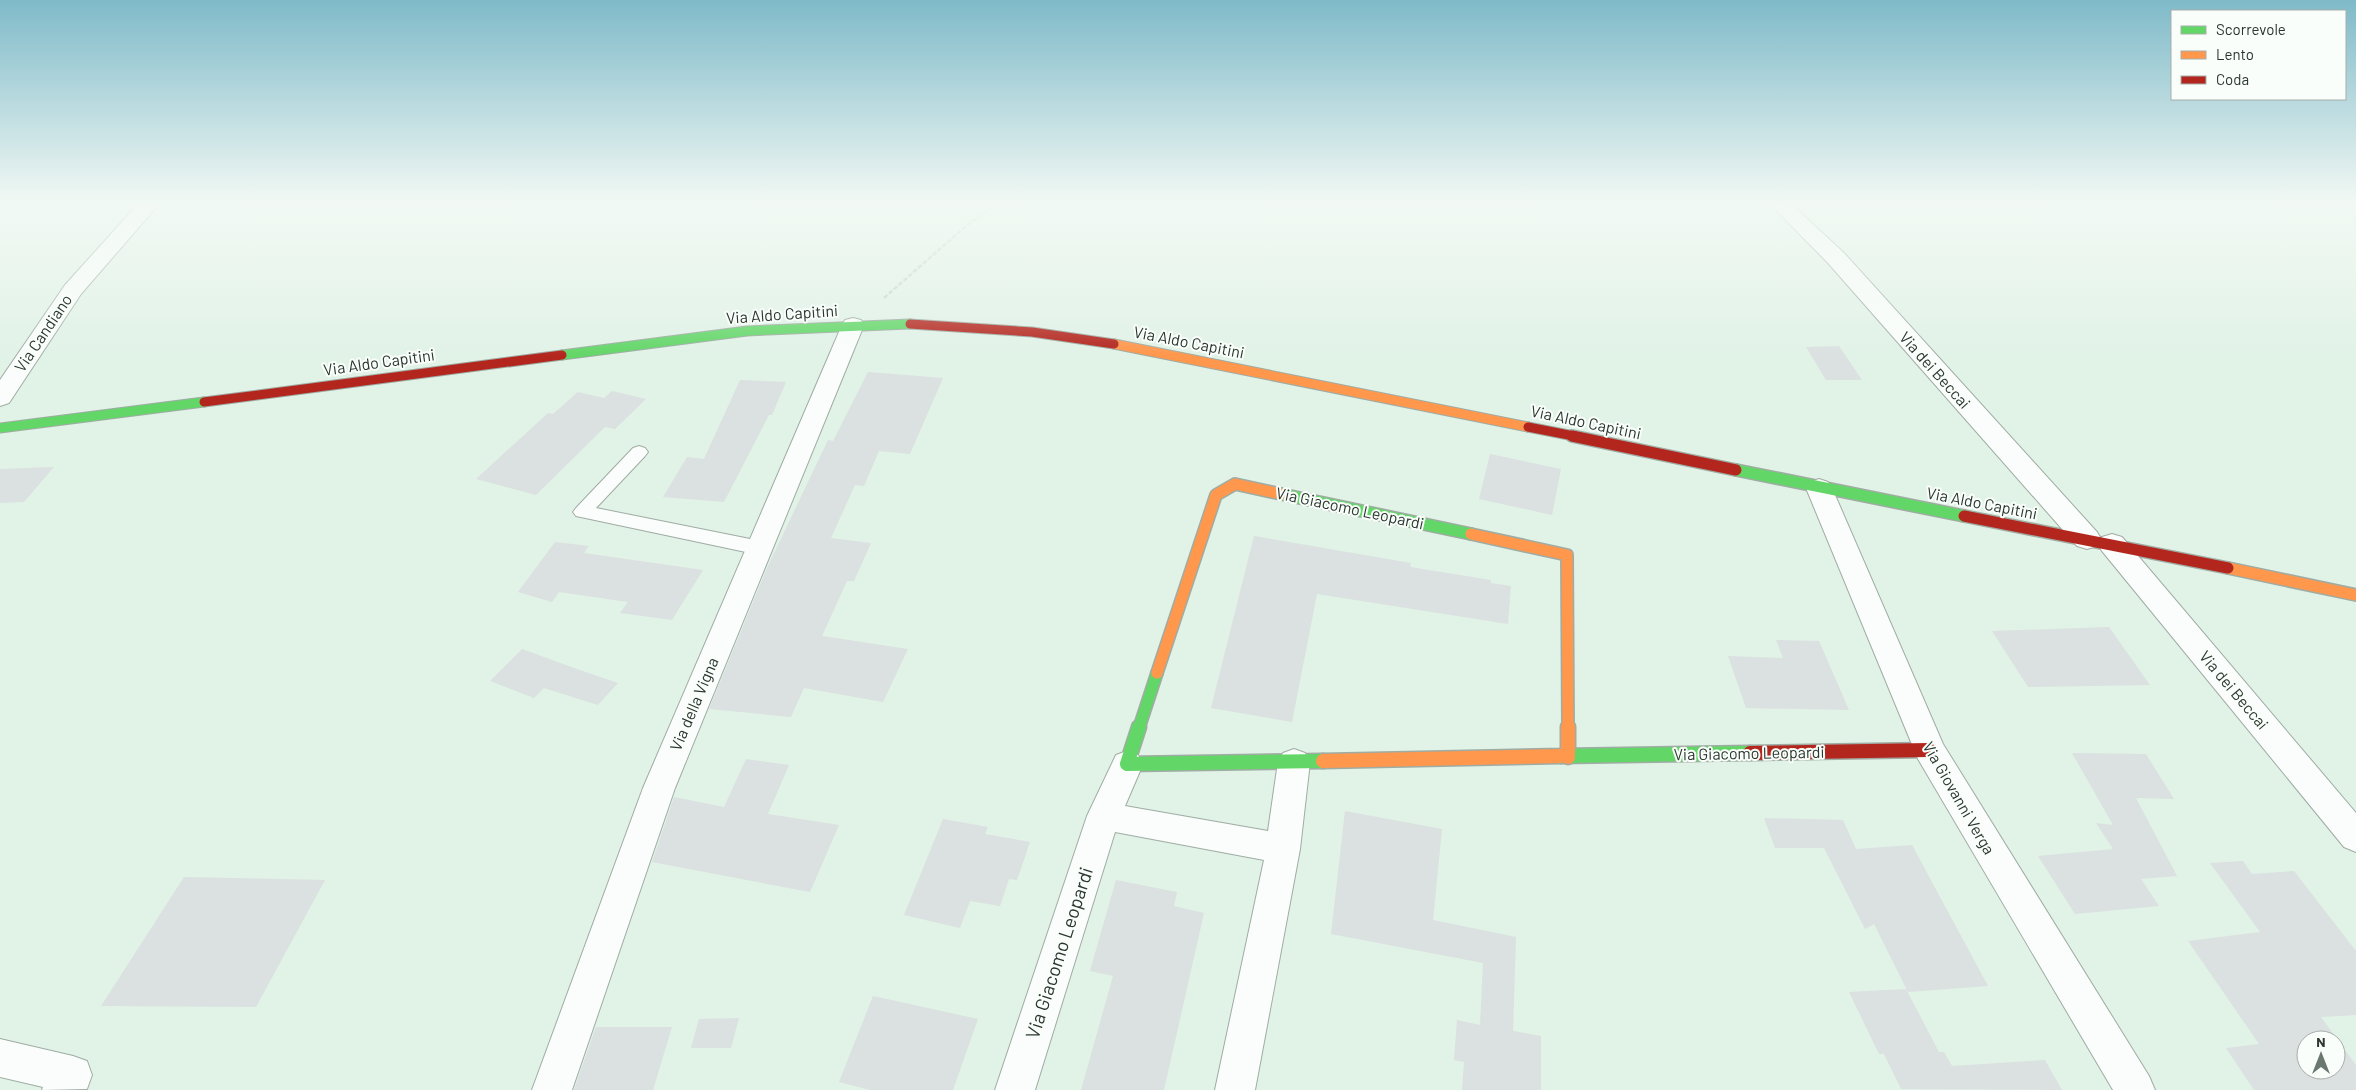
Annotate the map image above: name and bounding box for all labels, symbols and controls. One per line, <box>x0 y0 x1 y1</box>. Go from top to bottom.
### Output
legend <box>2171 10 2346 100</box>
text: Scorrevole <box>2216 20 2286 38</box>
text: Lento <box>2216 45 2254 63</box>
text: Coda <box>2216 70 2249 88</box>
street label: Via Candiano <box>10 290 75 375</box>
street label: Via Aldo Capitini <box>725 300 839 327</box>
street label: Via Aldo Capitini <box>1132 321 1246 362</box>
street label: Via dei Beccai <box>1896 327 1975 412</box>
street label: Via Aldo Capitini <box>322 344 436 379</box>
street label: Via Aldo Capitini <box>1529 401 1643 442</box>
street label: Via Aldo Capitini <box>1925 482 2039 523</box>
street label: Via Giacomo Leopardi <box>1274 483 1426 532</box>
street label: Via dei Beccai <box>2196 646 2273 733</box>
street label: Via della Vigna <box>665 654 722 753</box>
street label: Via Giovanni Verga <box>1919 738 1999 857</box>
street label: Via Giacomo Leopardi <box>1673 742 1825 763</box>
street label: Via Giacomo Leopardi <box>1020 864 1097 1042</box>
north arrow <box>2296 1030 2346 1080</box>
text: N <box>2316 1033 2326 1050</box>

